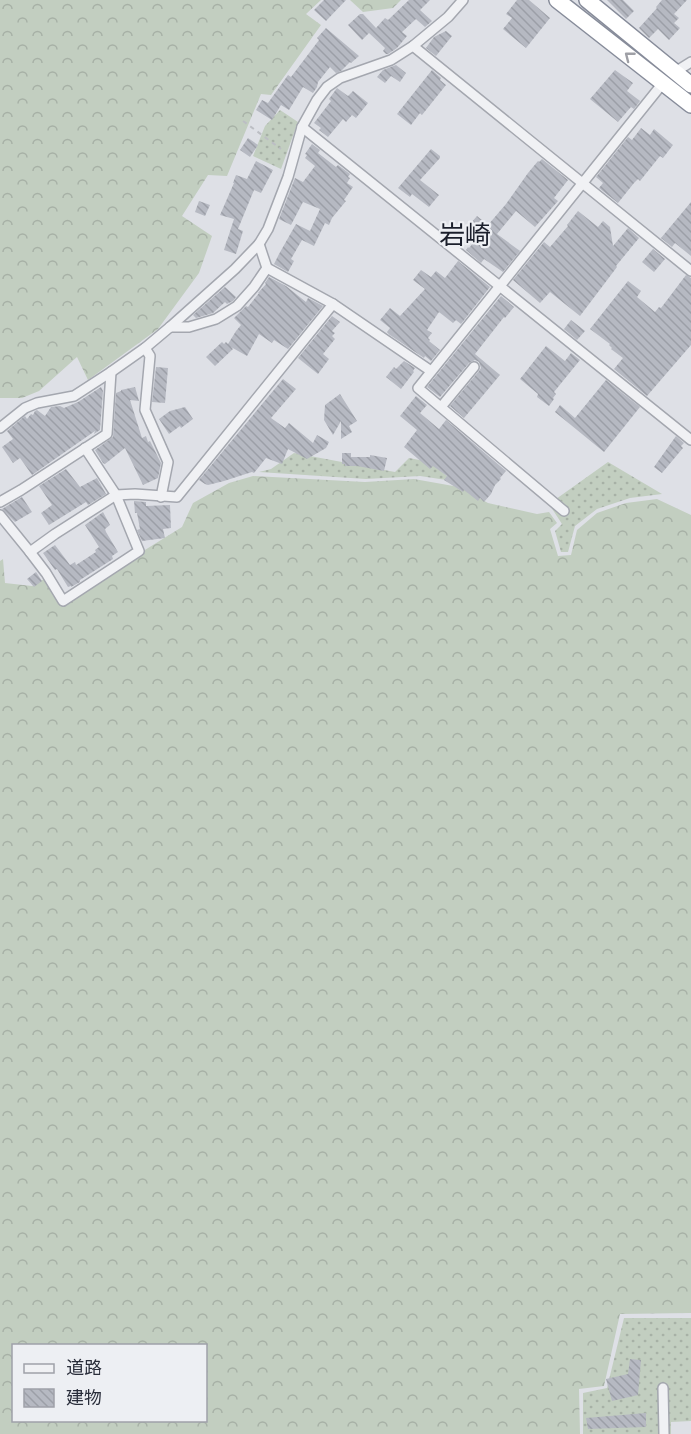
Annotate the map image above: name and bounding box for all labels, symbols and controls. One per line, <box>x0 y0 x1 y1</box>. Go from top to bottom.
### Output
one-way arrow <box>625 52 636 63</box>
district label: 岩崎 <box>439 218 491 251</box>
legend <box>12 1344 207 1422</box>
text: 道路 <box>66 1356 102 1379</box>
text: 建物 <box>66 1386 102 1409</box>

